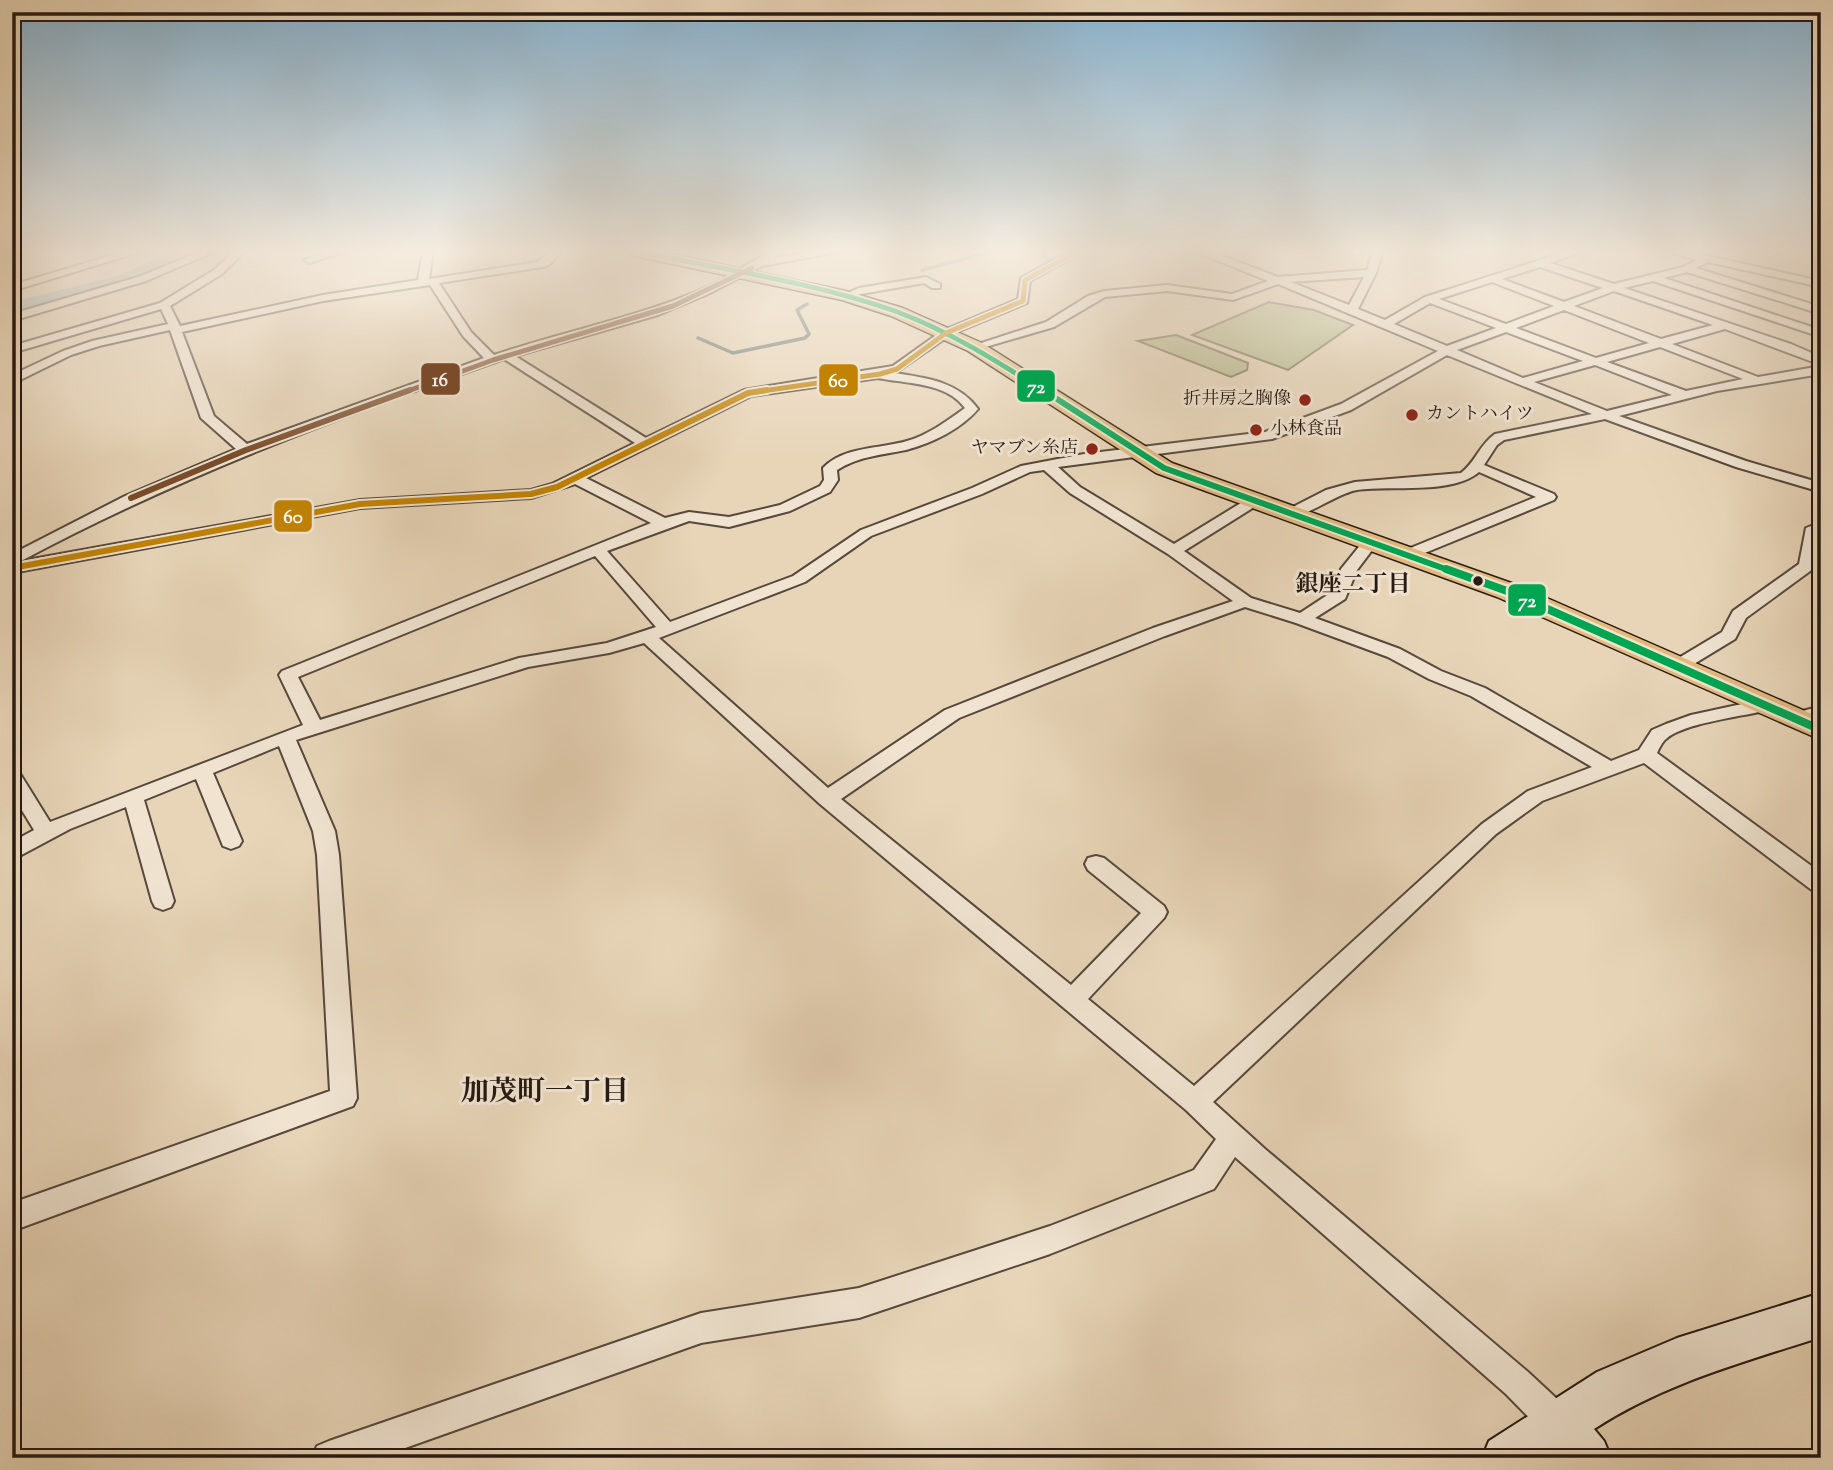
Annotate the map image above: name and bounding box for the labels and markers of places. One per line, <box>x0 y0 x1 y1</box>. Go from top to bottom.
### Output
place label: 折井房之胸像 <box>1183 387 1291 413</box>
marker: 折井房之胸像 <box>1297 392 1313 408</box>
place label: カントハイツ <box>1426 402 1534 428</box>
marker: カントハイツ <box>1404 407 1420 423</box>
place label: 小林食品 <box>1270 417 1342 443</box>
marker: 小林食品 <box>1248 422 1264 438</box>
place label: ヤマブン糸店 <box>971 436 1078 462</box>
marker: ヤマブン糸店 <box>1084 441 1100 457</box>
unlabelled marker <box>1471 574 1485 588</box>

